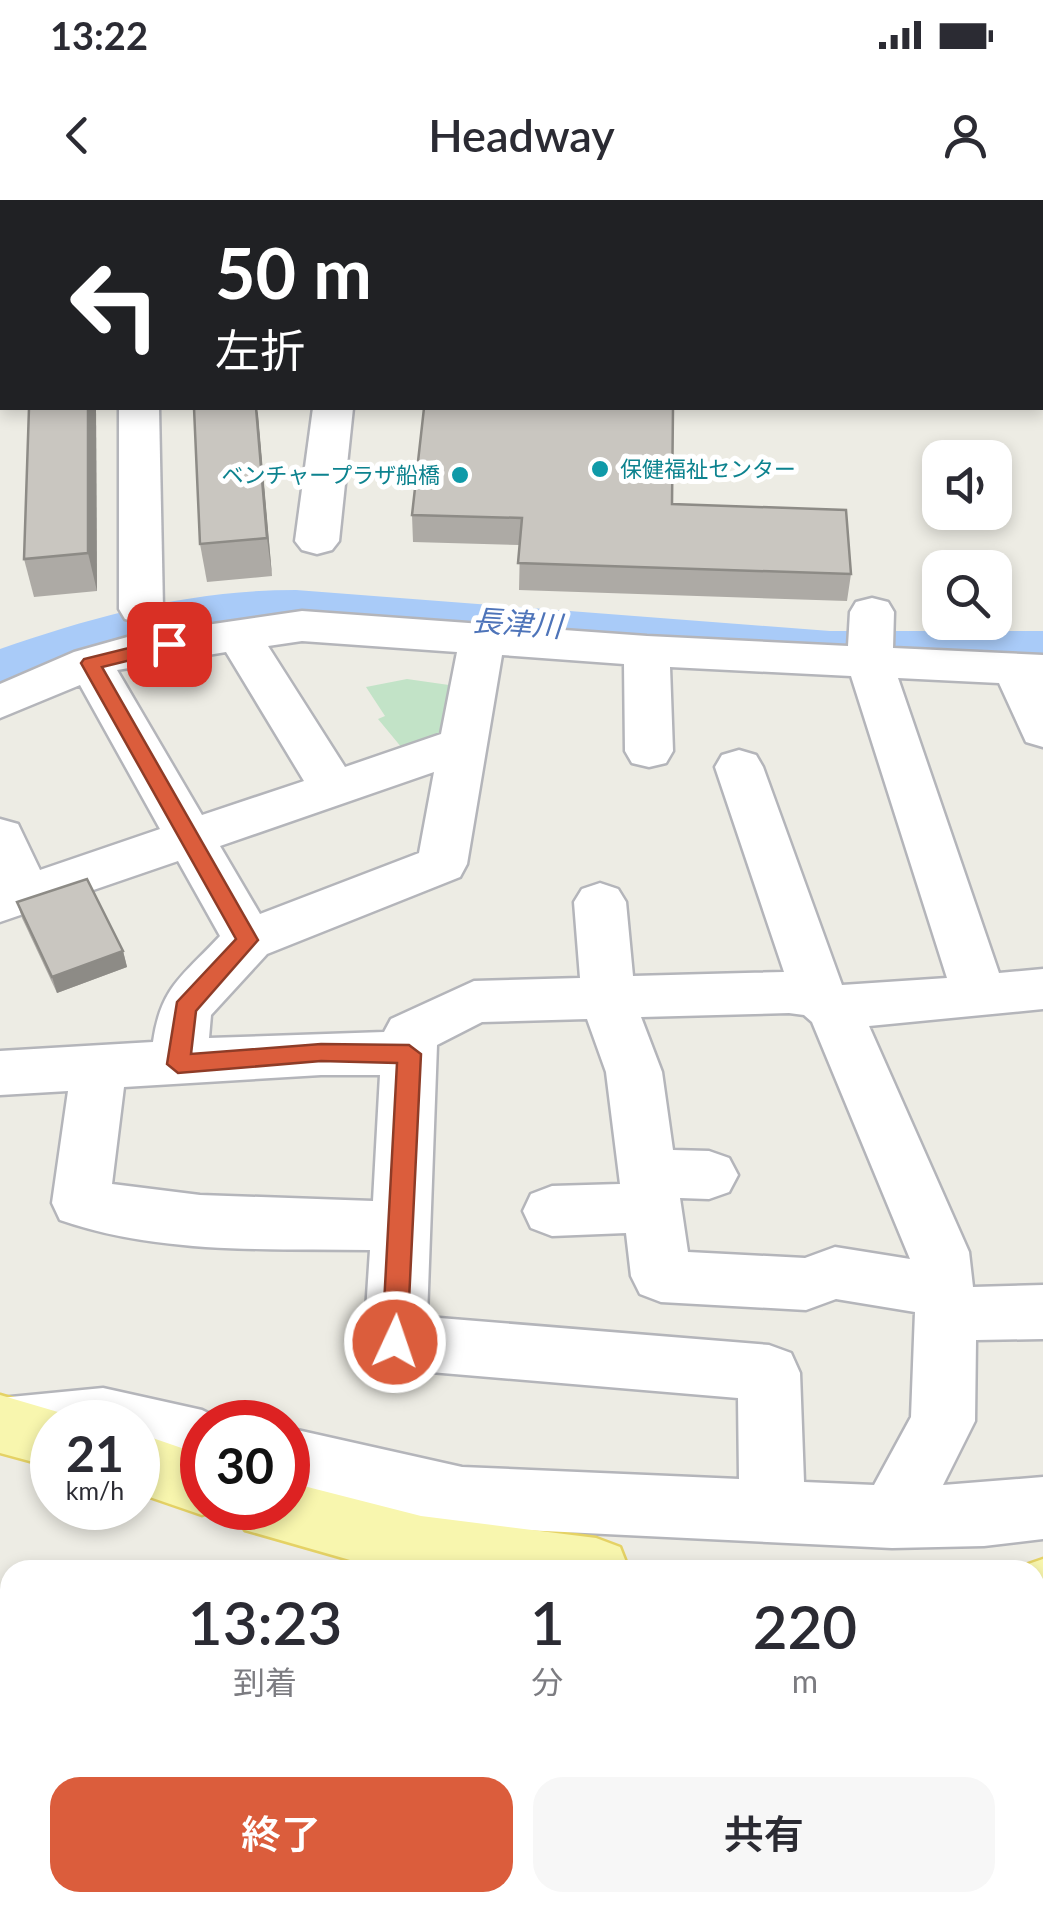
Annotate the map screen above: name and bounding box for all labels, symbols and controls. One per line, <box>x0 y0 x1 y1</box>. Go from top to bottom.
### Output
text: 13:22 <box>50 12 148 58</box>
icon: back <box>50 108 105 163</box>
text: Headway <box>428 108 615 162</box>
icon: person <box>938 108 993 163</box>
text: 50 m <box>215 230 372 314</box>
icon: left <box>50 240 180 370</box>
text: 左折 <box>215 323 305 377</box>
map controls <box>922 440 1012 640</box>
button: sound <box>922 440 1012 530</box>
place label: 保健福祉センター <box>620 455 796 482</box>
marker: 保健福祉センター <box>589 458 611 480</box>
place label: ベンチャープラザ船橋 <box>222 461 440 488</box>
marker: ベンチャープラザ船橋 <box>449 464 471 486</box>
button: search <box>922 550 1012 640</box>
water label: 長津川 <box>471 601 566 643</box>
pin <box>127 602 212 687</box>
icon: arrive <box>142 617 197 672</box>
position arrow <box>343 1290 447 1394</box>
speed limit sign: 30 <box>180 1400 310 1530</box>
text: 21 <box>66 1423 124 1483</box>
text: km/h <box>66 1475 124 1505</box>
text: 13:23 <box>188 1586 342 1658</box>
text: 1 <box>530 1586 565 1658</box>
text: 220 <box>753 1590 857 1662</box>
text: m <box>792 1661 818 1700</box>
text: 到着 <box>233 1662 297 1701</box>
text: 分 <box>532 1662 564 1701</box>
button: 終了 <box>50 1777 513 1892</box>
button: 共有 <box>533 1777 995 1892</box>

